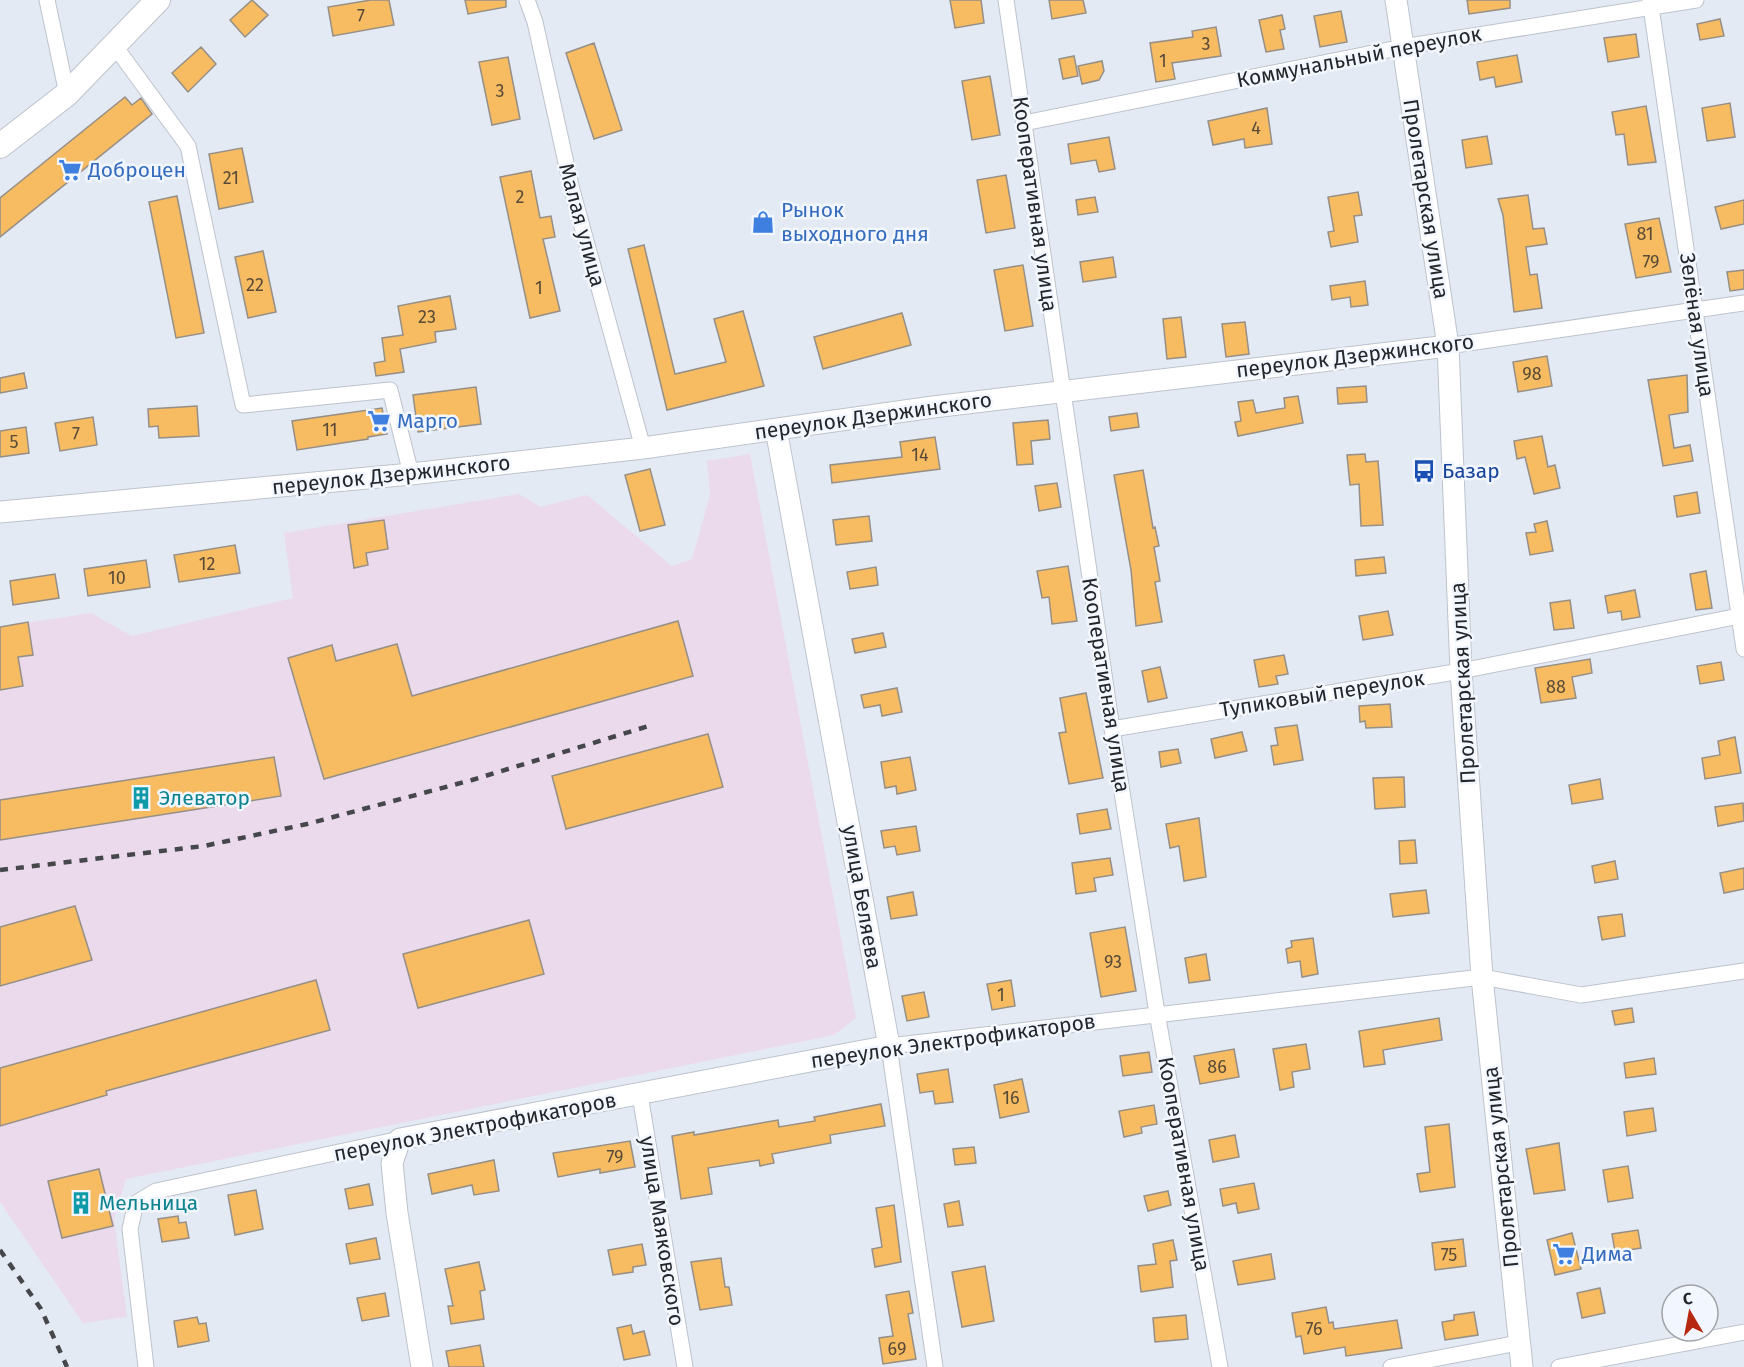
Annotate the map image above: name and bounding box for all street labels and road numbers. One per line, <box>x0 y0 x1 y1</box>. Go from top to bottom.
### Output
street label: Коммунальный переулок <box>1234 20 1484 93</box>
street label: Кооперативная улица <box>1007 95 1063 313</box>
street label: Пролетарская улица <box>1397 97 1455 301</box>
street label: Малая улица <box>553 160 611 290</box>
street label: Зелёная улица <box>1674 251 1720 399</box>
street label: переулок Дзержинского <box>1235 329 1475 383</box>
street label: переулок Дзержинского <box>753 386 993 446</box>
street label: переулок Дзержинского <box>271 450 511 500</box>
street label: Кооперативная улица <box>1076 576 1136 794</box>
street label: Пролетарская улица <box>1445 581 1481 785</box>
street label: Тупиковый переулок <box>1218 665 1426 723</box>
street label: улица Беляева <box>837 823 887 971</box>
street label: переулок Электрофикаторов <box>809 1008 1097 1074</box>
street label: Кооперативная улица <box>1152 1055 1216 1273</box>
street label: Пролетарская улица <box>1478 1065 1524 1269</box>
street label: переулок Электрофикаторов <box>331 1087 619 1167</box>
street label: улица Маяковского <box>634 1134 690 1328</box>

